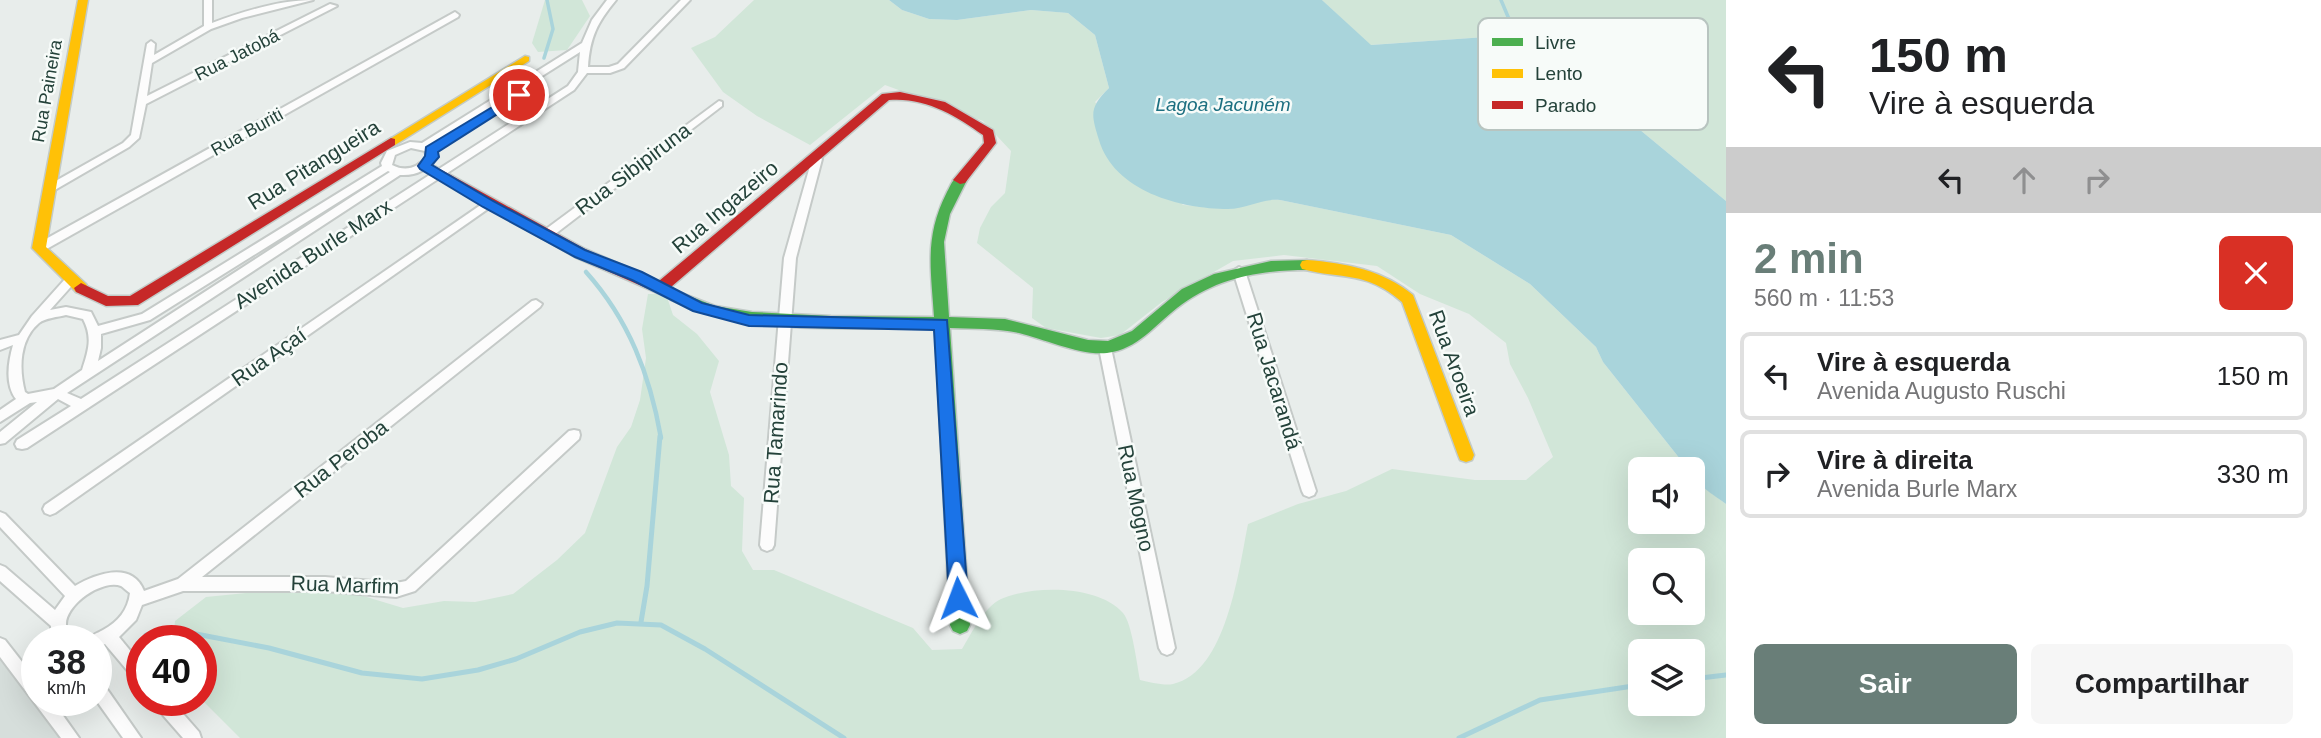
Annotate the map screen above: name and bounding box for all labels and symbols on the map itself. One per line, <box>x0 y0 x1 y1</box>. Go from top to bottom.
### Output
legend <box>1478 18 1708 130</box>
street label: Rua Jatobá <box>191 25 283 85</box>
text: Livre <box>1535 32 1576 53</box>
street label: Rua Paineira <box>28 37 66 144</box>
text: Lento <box>1535 63 1583 84</box>
pin <box>489 65 549 125</box>
water label: Lagoa Jacuném <box>1155 94 1291 115</box>
text: Parado <box>1535 95 1596 116</box>
street label: Rua Buriti <box>208 104 286 160</box>
street label: Rua Pitangueira <box>244 115 384 214</box>
street label: Rua Sibipiruna <box>571 118 695 219</box>
street label: Rua Ingazeiro <box>667 156 782 257</box>
street label: Avenida Burle Marx <box>230 194 396 313</box>
street label: Rua Aroeira <box>1425 307 1484 419</box>
street label: Rua Jacarandá <box>1243 309 1306 453</box>
street label: Rua Açaí <box>227 323 310 390</box>
street label: Rua Tamarindo <box>759 361 792 505</box>
street label: Rua Peroba <box>289 415 392 502</box>
street label: Rua Mogno <box>1114 442 1159 553</box>
position arrow <box>921 561 995 635</box>
street label: Rua Marfim <box>290 571 400 598</box>
speed limit sign: 40 <box>126 625 217 716</box>

